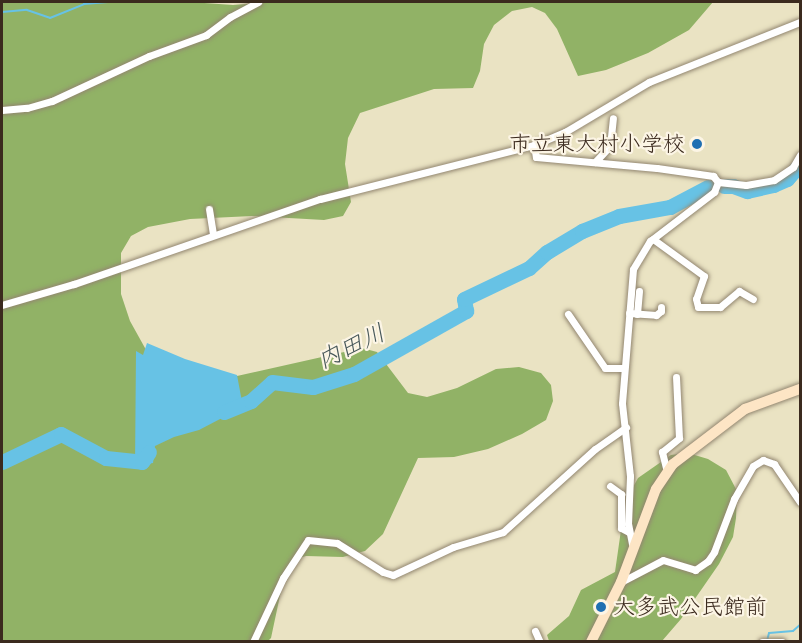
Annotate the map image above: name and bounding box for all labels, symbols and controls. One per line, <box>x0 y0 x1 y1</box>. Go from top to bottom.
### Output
place label: 市立東大村小学校 <box>509 131 685 157</box>
marker: 市立東大村小学校 <box>690 137 704 151</box>
water label: 内田川 <box>312 318 390 374</box>
place label: 大多武公民館前 <box>613 594 767 620</box>
marker: 大多武公民館前 <box>594 600 608 614</box>

